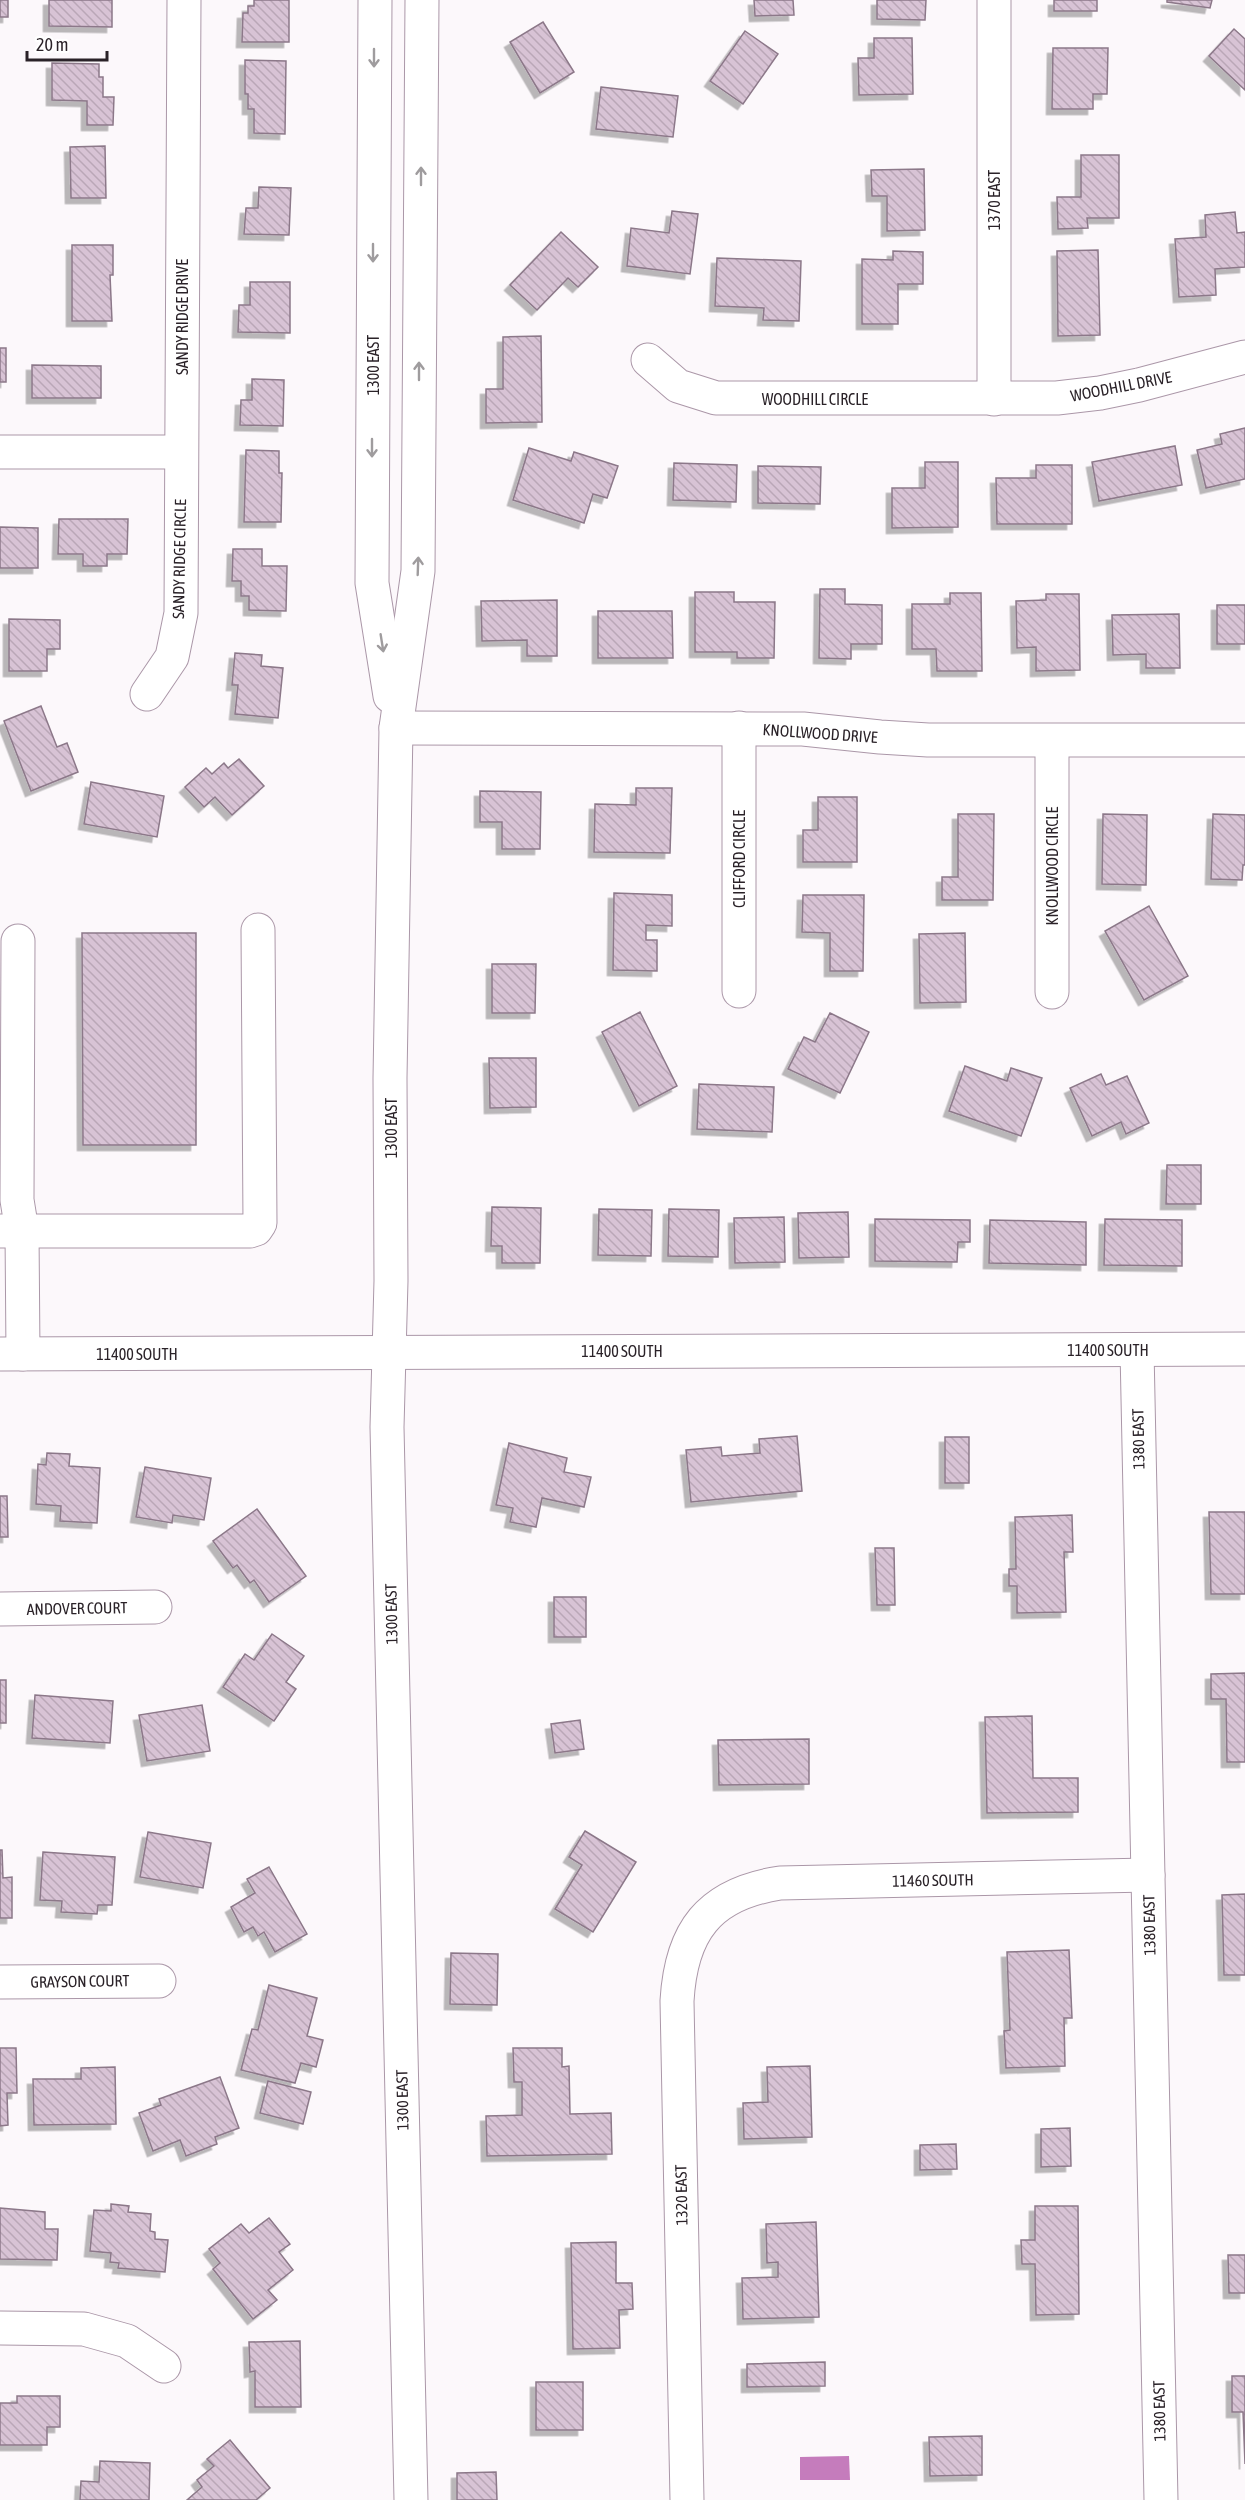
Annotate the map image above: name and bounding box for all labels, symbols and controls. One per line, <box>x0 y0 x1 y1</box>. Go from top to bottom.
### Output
scale bar <box>27 24 106 62</box>
text: 20 m <box>36 34 68 55</box>
one-way arrow <box>369 48 380 68</box>
one-way arrow <box>415 167 426 187</box>
street label: 1370 EAST <box>985 170 1003 230</box>
one-way arrow <box>368 243 379 263</box>
street label: SANDY RIDGE DRIVE <box>173 259 191 375</box>
street label: 1300 EAST <box>364 335 382 395</box>
one-way arrow <box>413 362 425 382</box>
street label: WOODHILL DRIVE <box>1069 367 1173 405</box>
street label: WOODHILL CIRCLE <box>762 390 868 408</box>
one-way arrow <box>367 438 378 458</box>
street label: SANDY RIDGE CIRCLE <box>169 499 189 619</box>
one-way arrow <box>412 557 423 577</box>
one-way arrow <box>376 632 387 652</box>
street label: KNOLLWOOD DRIVE <box>762 720 878 746</box>
street label: KNOLLWOOD CIRCLE <box>1043 806 1061 925</box>
street label: CLIFFORD CIRCLE <box>730 810 748 908</box>
street label: 1300 EAST <box>382 1098 400 1158</box>
street label: 11400 SOUTH <box>1067 1341 1149 1359</box>
street label: 11400 SOUTH <box>581 1342 663 1360</box>
street label: 11400 SOUTH <box>96 1345 178 1363</box>
street label: 1380 EAST <box>1128 1409 1148 1469</box>
street label: 1300 EAST <box>381 1584 401 1644</box>
street label: ANDOVER COURT <box>26 1598 128 1618</box>
street label: 11460 SOUTH <box>892 1870 974 1890</box>
street label: 1380 EAST <box>1139 1895 1159 1955</box>
street label: GRAYSON COURT <box>30 1971 130 1991</box>
street label: 1300 EAST <box>392 2070 412 2130</box>
street label: 1320 EAST <box>671 2165 691 2225</box>
street label: 1380 EAST <box>1149 2381 1169 2441</box>

